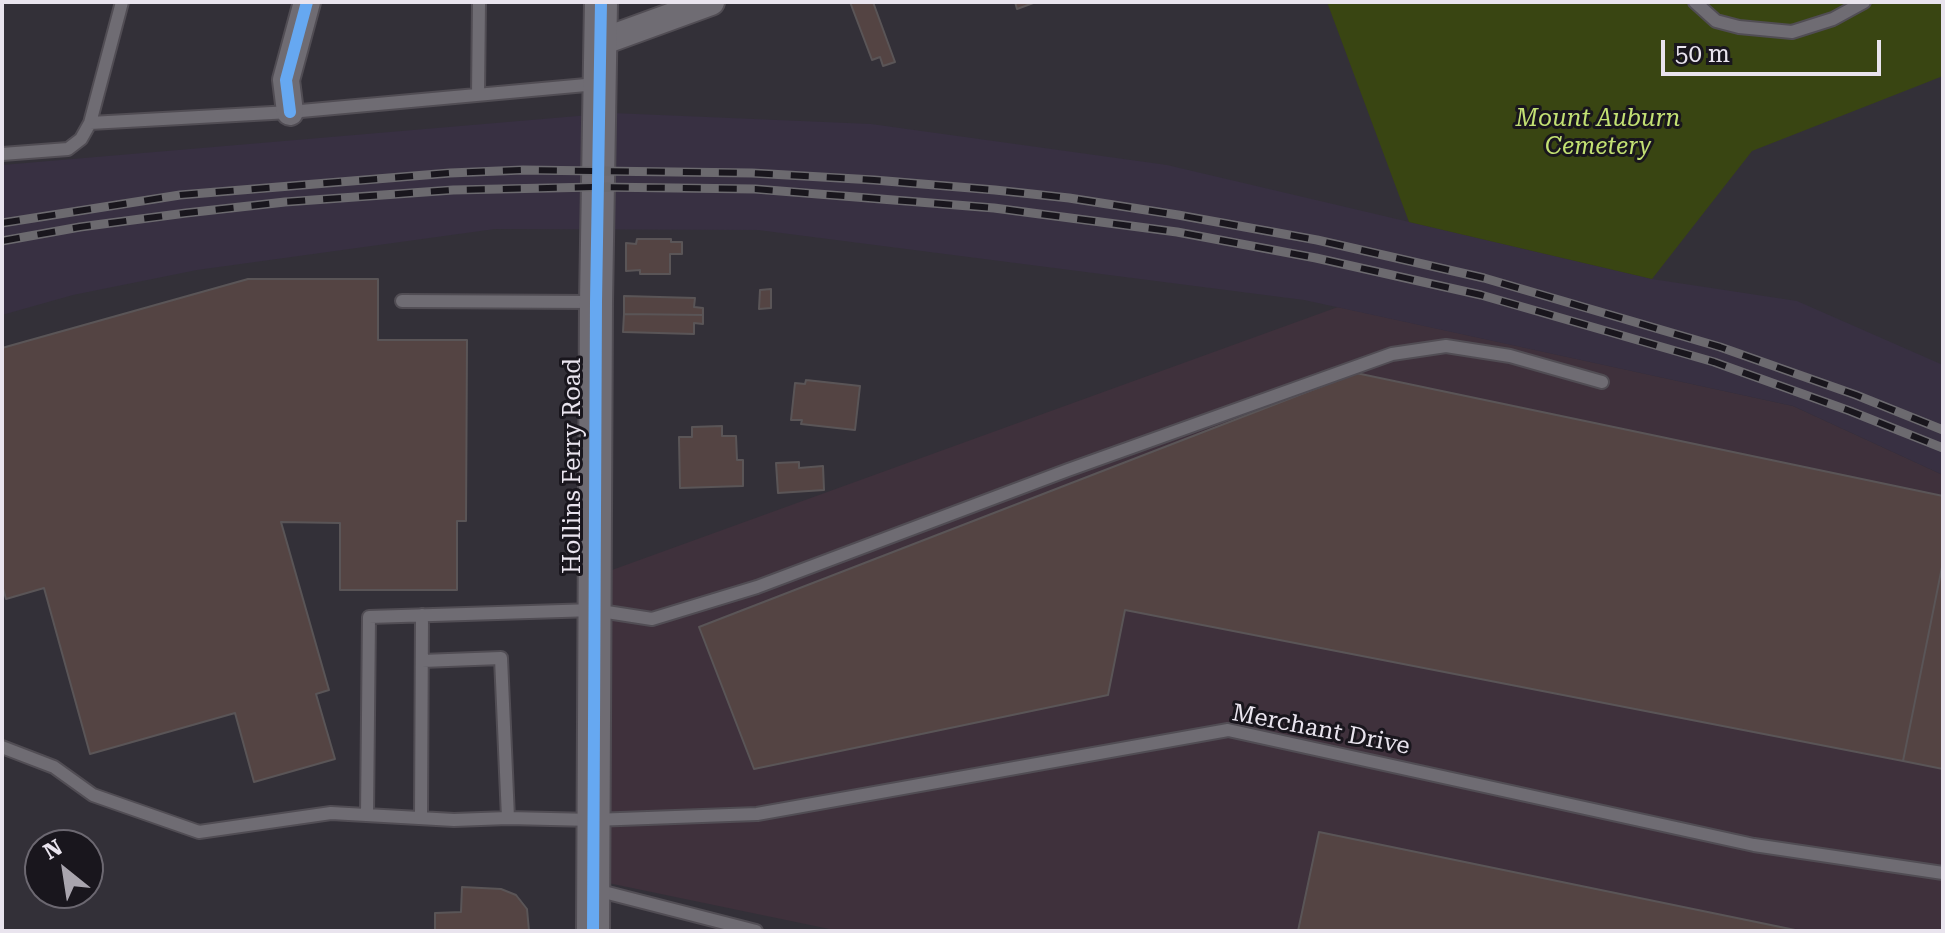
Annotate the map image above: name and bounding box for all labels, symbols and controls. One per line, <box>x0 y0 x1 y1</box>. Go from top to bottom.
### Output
scale bar <box>1665 24 1885 74</box>
text: 50 m <box>1675 40 1730 68</box>
park label: Mount Auburn Cemetery <box>1516 105 1680 161</box>
street label: Hollins Ferry Road <box>559 358 587 574</box>
street label: Merchant Drive <box>1230 699 1412 761</box>
north arrow <box>24 829 104 909</box>
text: N <box>39 834 66 865</box>

